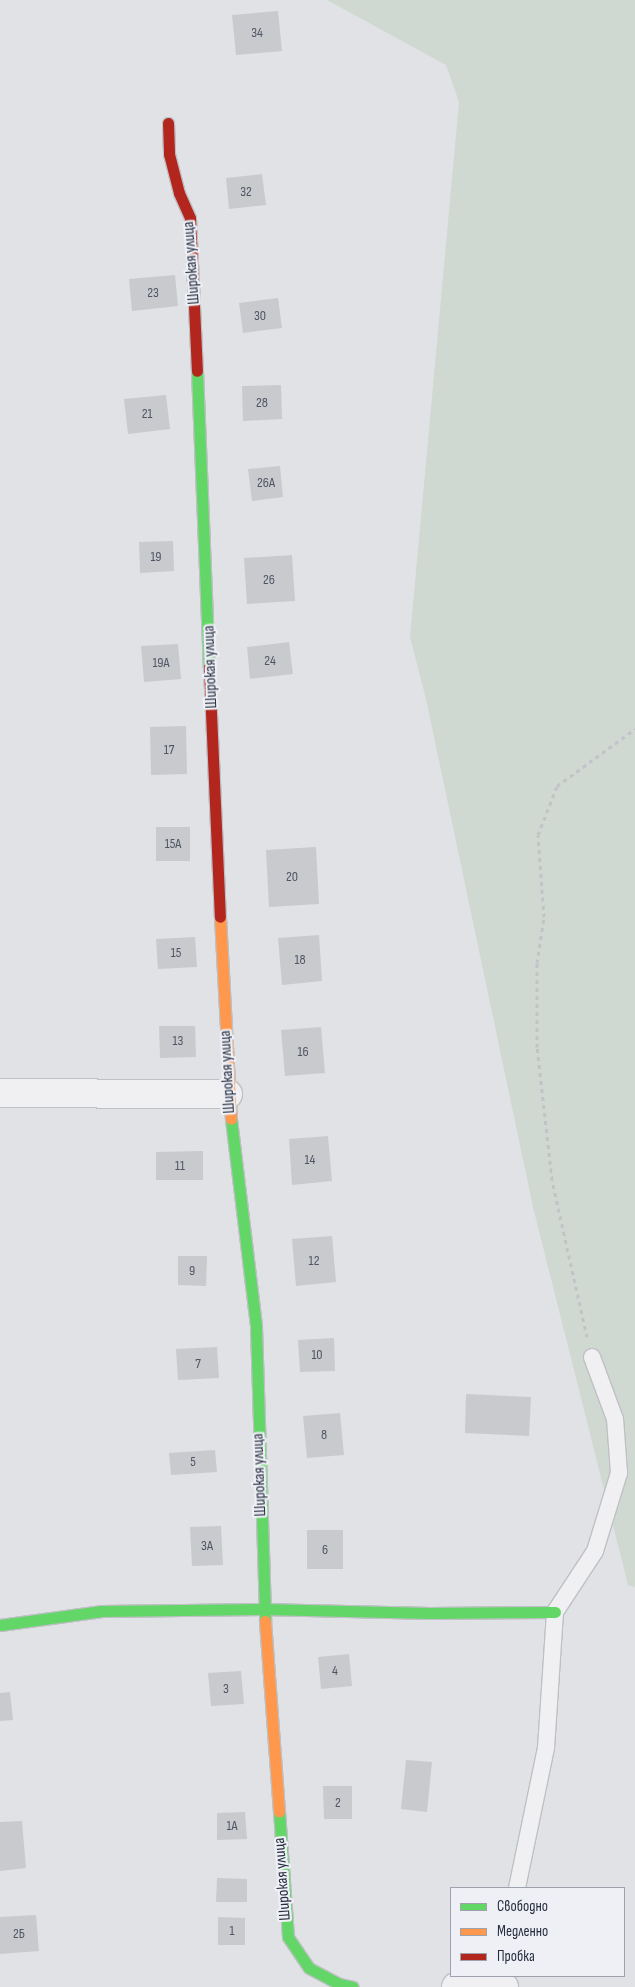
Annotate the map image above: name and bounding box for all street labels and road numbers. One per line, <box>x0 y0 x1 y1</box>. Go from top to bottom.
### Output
street label: Широкая улица <box>180 221 204 305</box>
street label: Широкая улица <box>200 625 222 709</box>
street label: Широкая улица <box>216 1030 240 1114</box>
street label: Широкая улица <box>249 1433 271 1517</box>
street label: Широкая улица <box>271 1837 295 1921</box>

